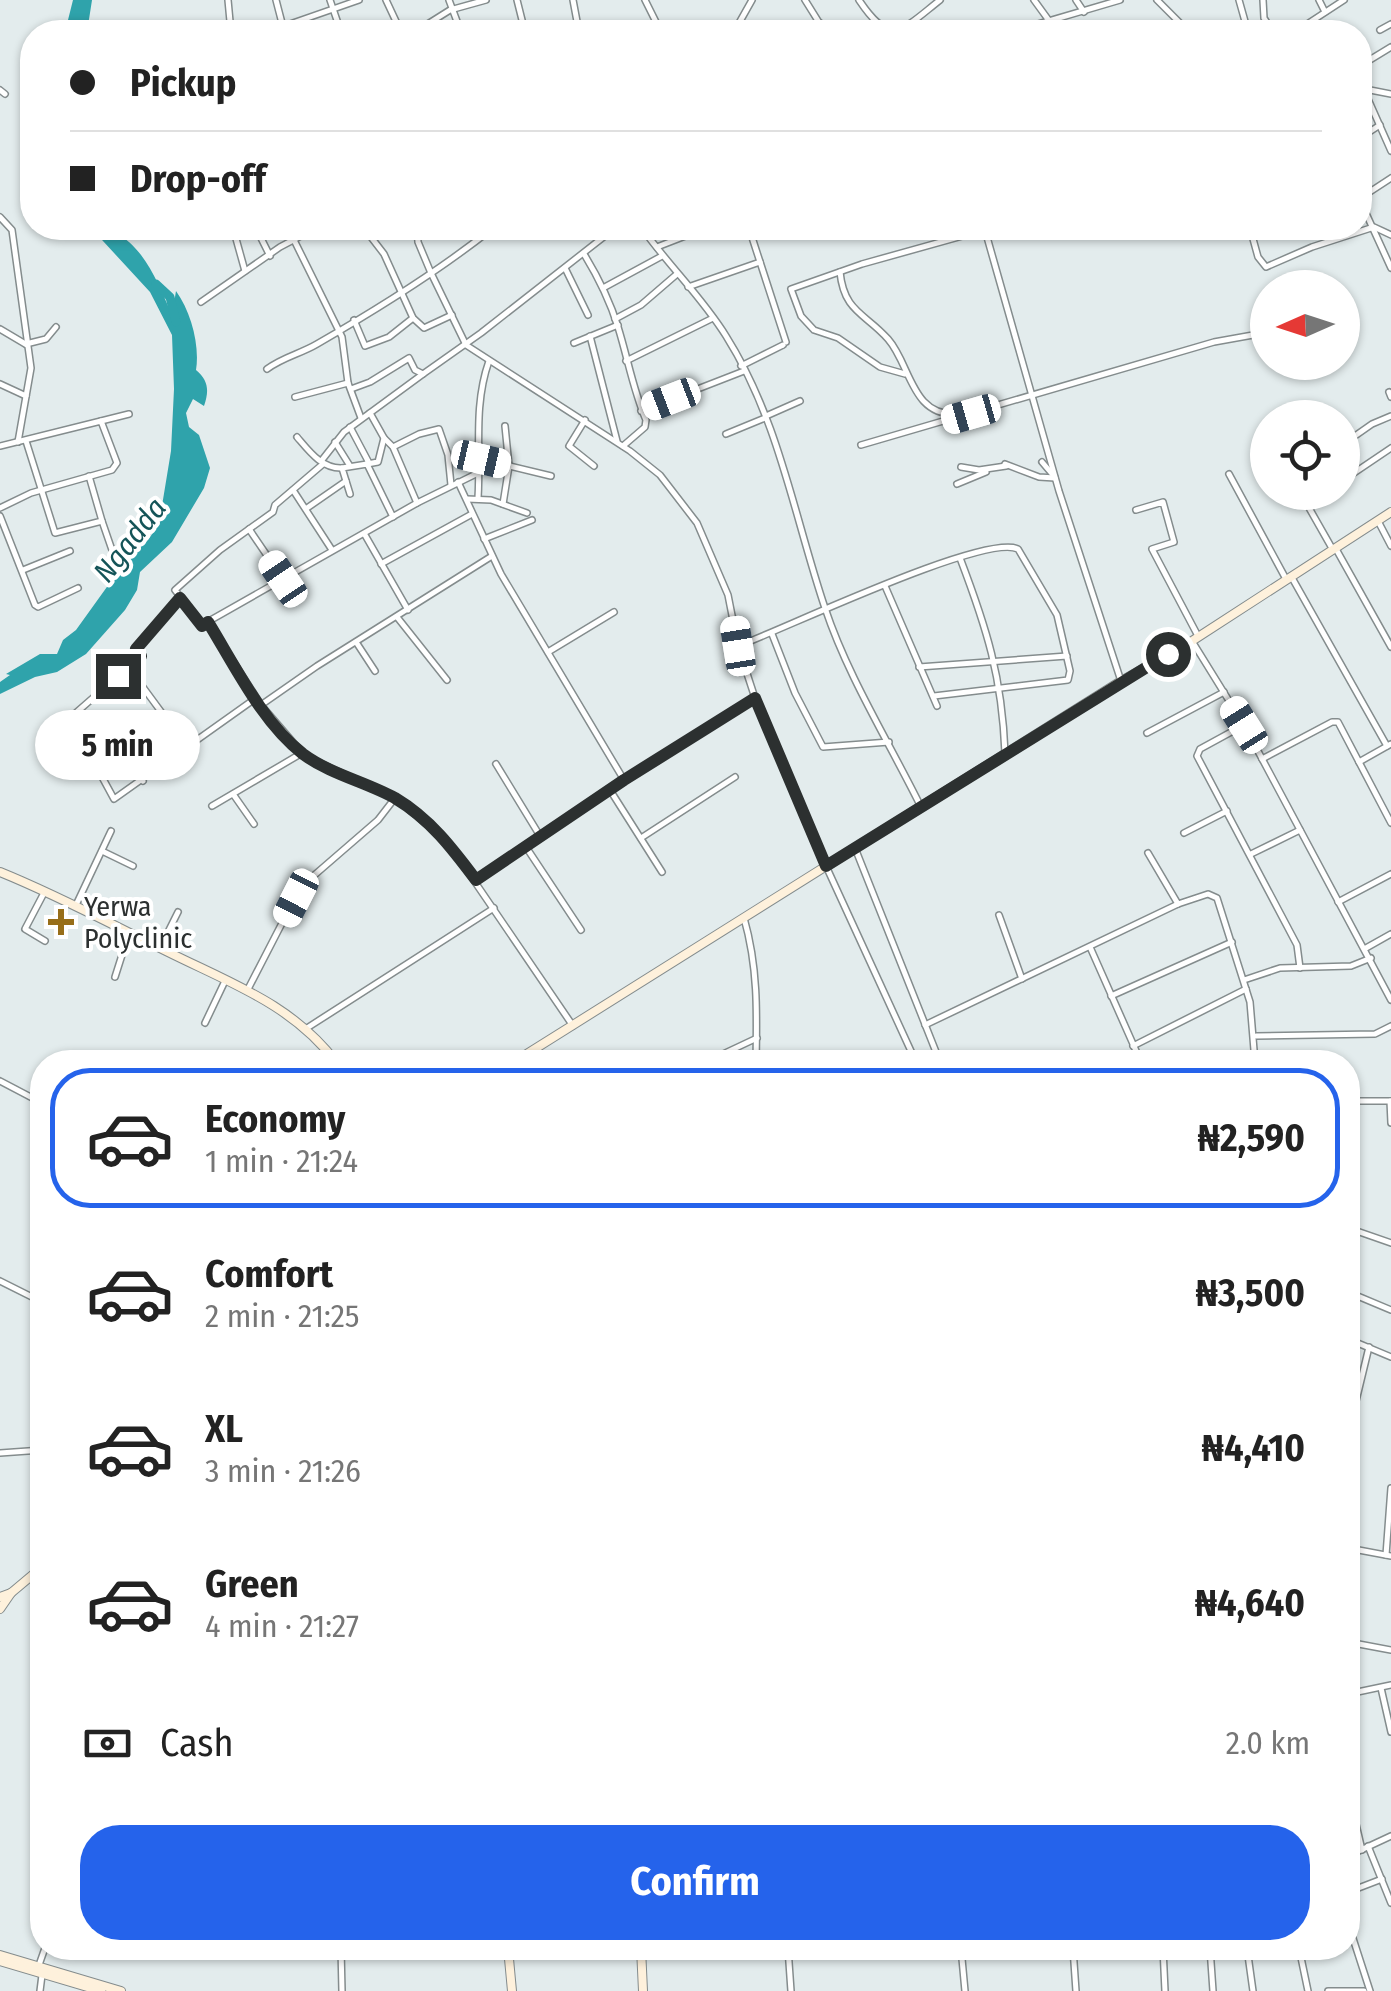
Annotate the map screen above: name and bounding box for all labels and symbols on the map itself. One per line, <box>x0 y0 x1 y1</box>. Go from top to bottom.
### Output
north arrow <box>1250 270 1360 380</box>
car <box>638 374 704 424</box>
car <box>938 391 1004 437</box>
car <box>448 438 514 480</box>
water label: Ngadda <box>86 491 174 589</box>
car <box>254 546 312 612</box>
car <box>718 614 758 678</box>
route start <box>1146 632 1191 677</box>
route end <box>96 654 141 699</box>
car <box>1215 692 1273 758</box>
callout: 5 min <box>36 711 200 781</box>
car <box>269 864 323 932</box>
place label: Yerwa Polyclinic <box>84 890 192 955</box>
marker: Yerwa Polyclinic <box>48 909 74 935</box>

